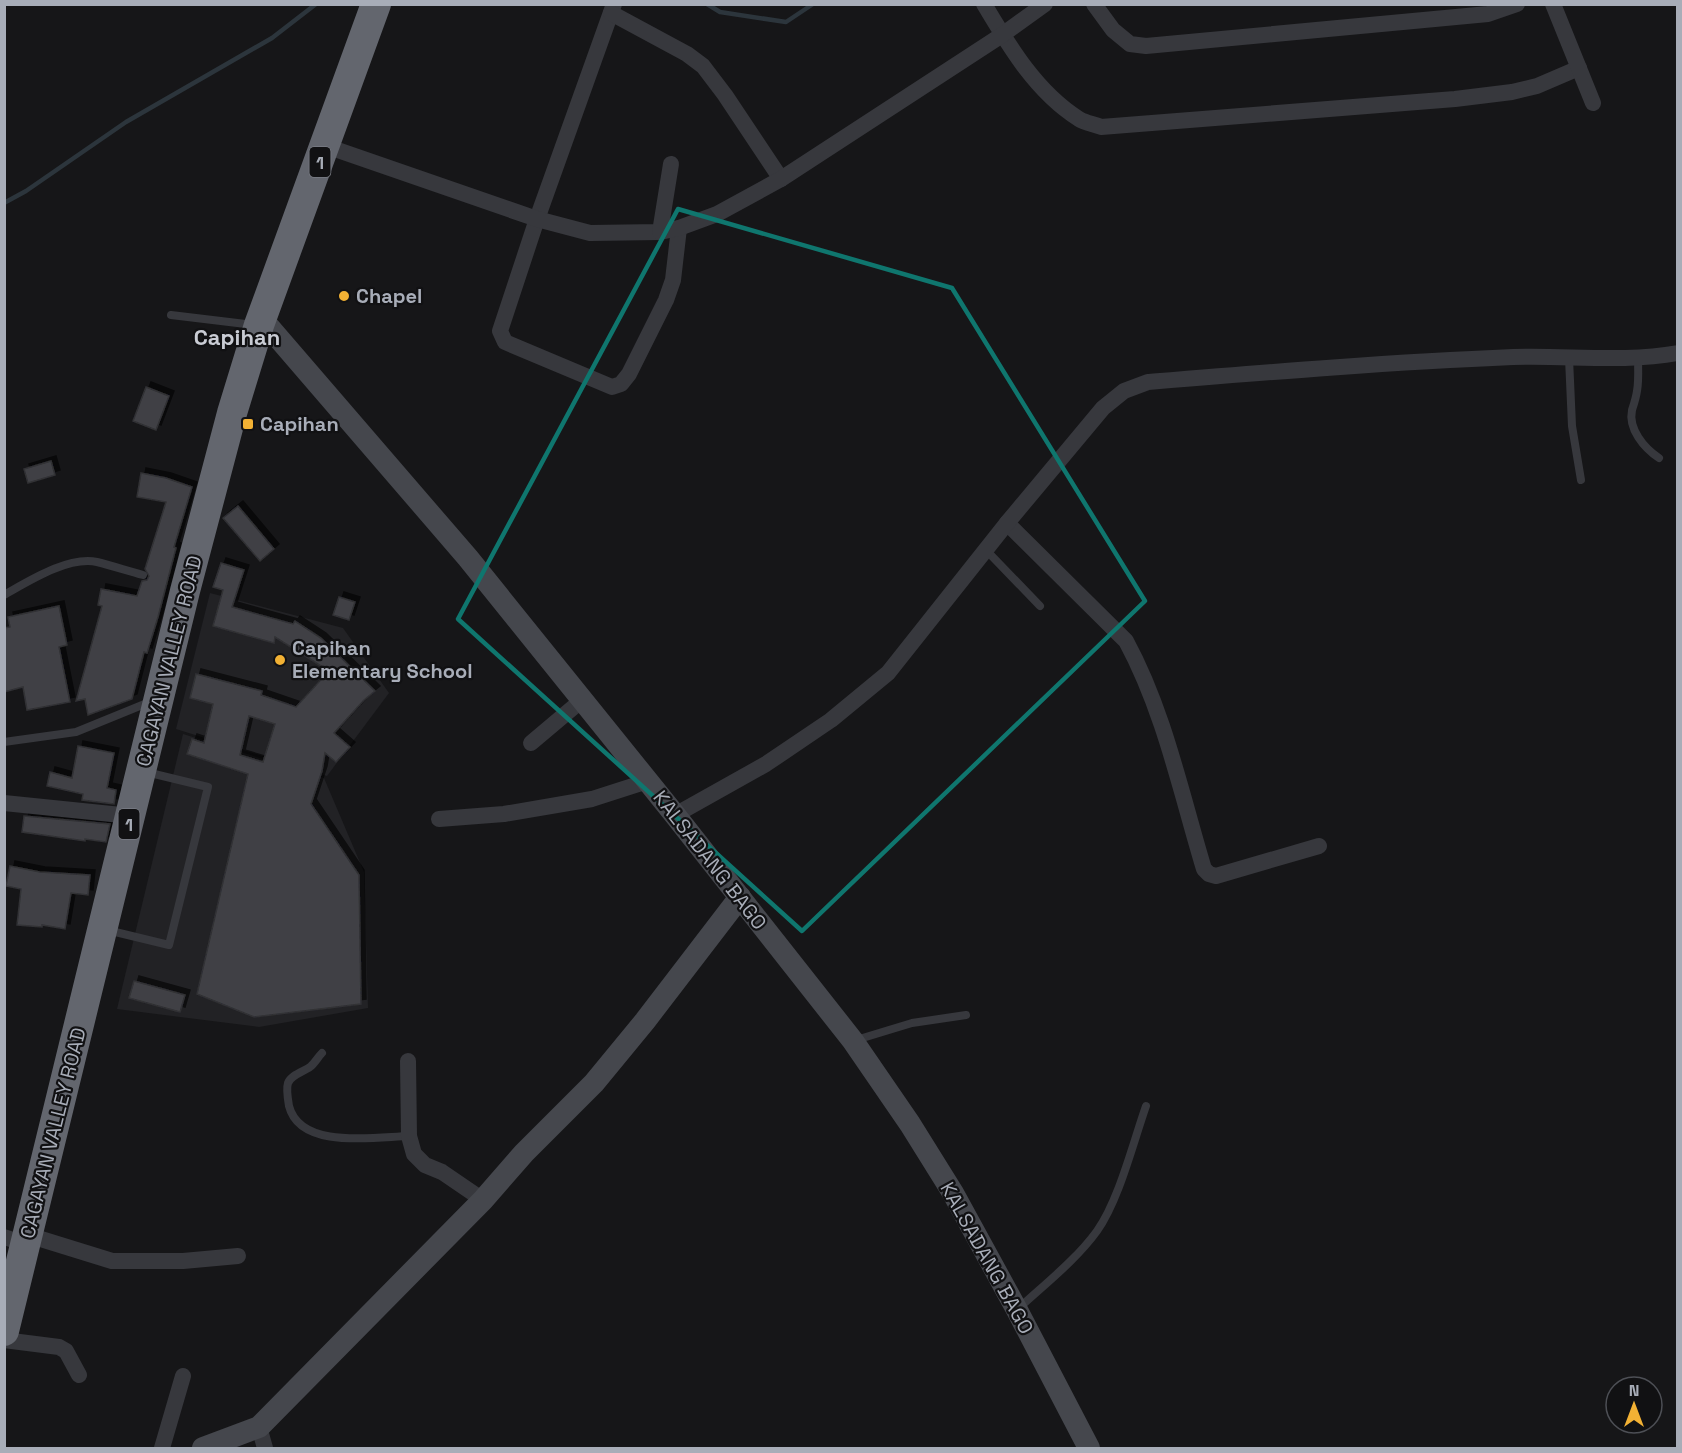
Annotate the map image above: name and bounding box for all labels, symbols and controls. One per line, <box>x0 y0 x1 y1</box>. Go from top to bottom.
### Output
road number: 1 <box>310 147 330 177</box>
place label: Chapel <box>356 283 422 309</box>
marker: Chapel <box>337 289 351 303</box>
district label: Capihan <box>194 323 280 351</box>
place label: Capihan <box>260 411 339 437</box>
marker: Capihan <box>241 417 255 431</box>
street label: CAGAYAN VALLEY ROAD <box>130 553 208 769</box>
place label: Capihan Elementary School <box>292 635 473 684</box>
marker: Capihan Elementary School <box>273 653 287 667</box>
street label: KALSADANG BAGO <box>647 785 773 935</box>
road number: 1 <box>118 809 140 839</box>
street label: CAGAYAN VALLEY ROAD <box>14 1025 92 1241</box>
street label: KALSADANG BAGO <box>934 1177 1040 1339</box>
north arrow <box>1604 1375 1664 1435</box>
text: N <box>1629 1380 1639 1401</box>

